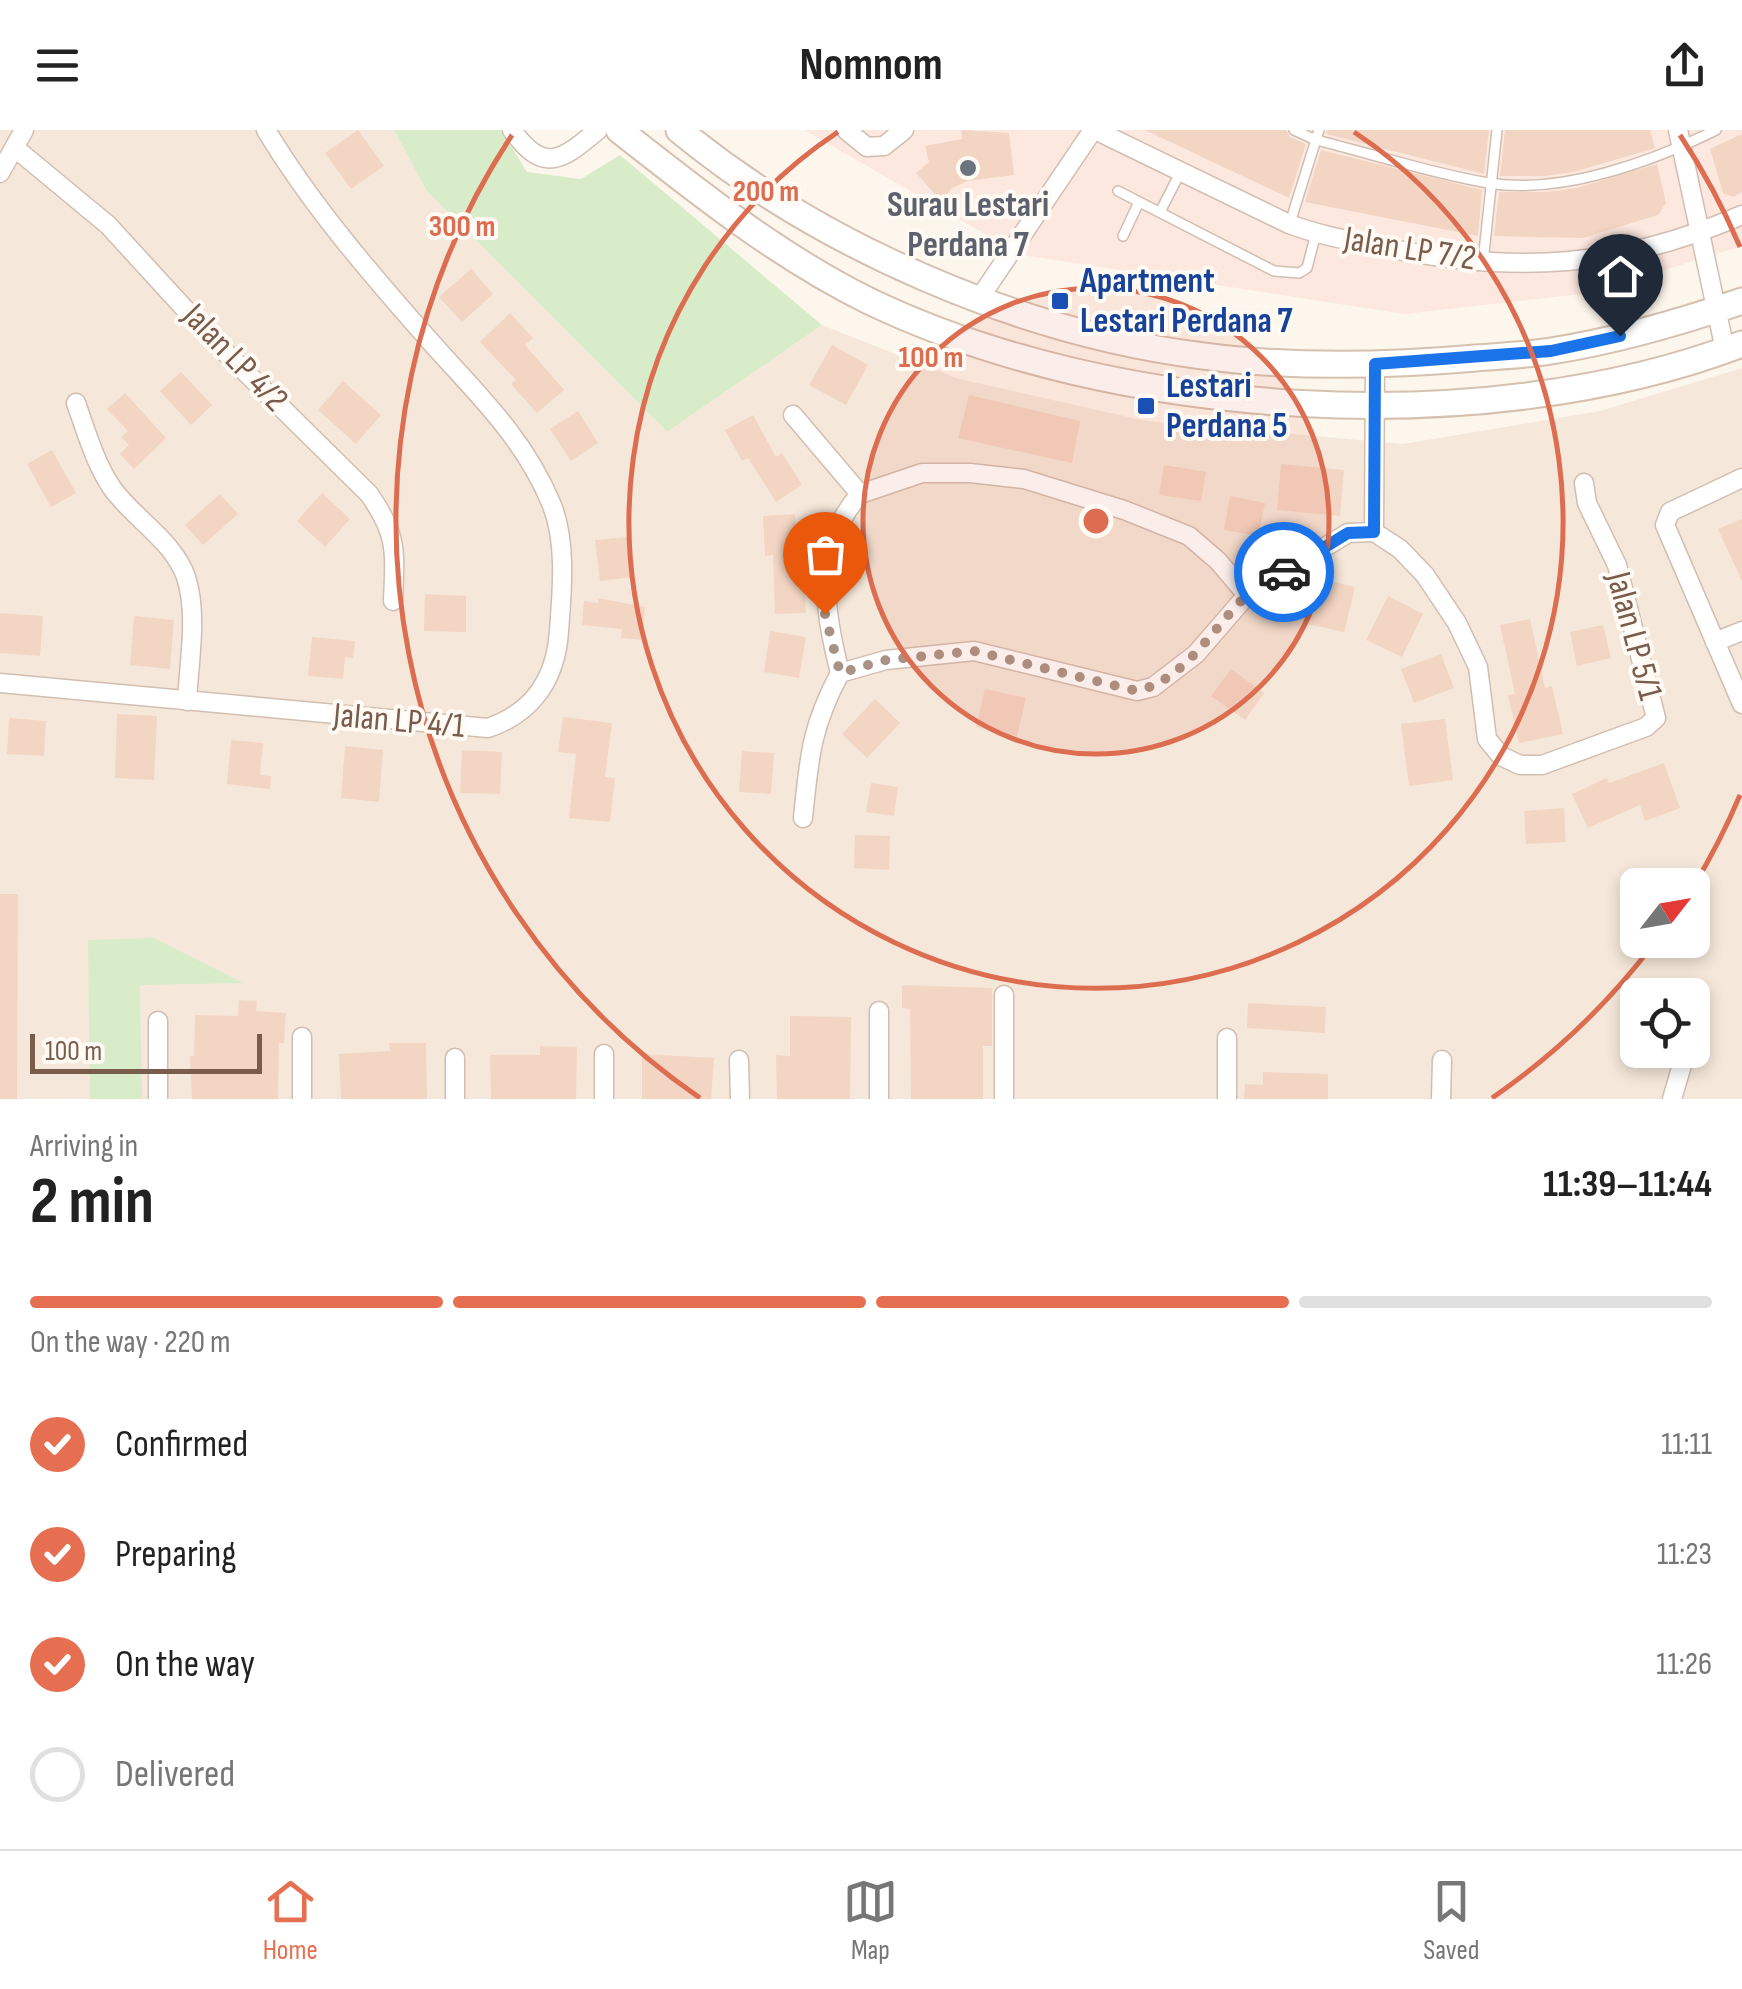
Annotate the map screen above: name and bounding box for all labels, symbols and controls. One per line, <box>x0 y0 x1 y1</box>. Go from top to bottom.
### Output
icon: menu <box>30 38 85 93</box>
text: Nomnom <box>800 38 942 93</box>
icon: share <box>1657 38 1712 93</box>
marker: Surau Lestari Perdana 7 <box>957 157 979 179</box>
text: 200 m <box>733 174 799 210</box>
place label: Surau Lestari Perdana 7 <box>887 184 1049 267</box>
text: 300 m <box>429 209 495 245</box>
street label: Jalan LP 7/2 <box>1340 217 1479 281</box>
pin <box>1578 234 1663 337</box>
icon: home <box>1593 249 1648 304</box>
place label: Apartment Lestari Perdana 7 <box>1079 260 1293 343</box>
marker: Apartment Lestari Perdana 7 <box>1049 290 1071 312</box>
street label: Jalan LP 4/2 <box>172 294 297 421</box>
text: 100 m <box>899 340 963 376</box>
place label: Lestari Perdana 5 <box>1166 365 1288 448</box>
marker: Lestari Perdana 5 <box>1135 395 1157 417</box>
centre of rings <box>1078 503 1114 539</box>
pin <box>783 512 868 615</box>
courier <box>1234 522 1334 622</box>
icon: bag <box>798 527 853 582</box>
icon: car <box>1257 545 1312 600</box>
street label: Jalan LP 5/1 <box>1596 566 1672 705</box>
street label: Jalan LP 4/1 <box>331 694 466 748</box>
north arrow <box>1620 868 1710 958</box>
map controls <box>1620 868 1710 1068</box>
button: locate <box>1620 978 1710 1068</box>
scale bar <box>30 1029 262 1074</box>
text: 100 m <box>45 1035 102 1068</box>
text: Arriving in <box>30 1127 138 1166</box>
text: 11:39–11:44 <box>1543 1162 1712 1207</box>
text: 2 min <box>30 1164 154 1242</box>
text: On the way · 220 m <box>30 1323 231 1362</box>
icon: check <box>30 1417 85 1472</box>
text: Confirmed <box>115 1422 248 1467</box>
text: 11:11 <box>1661 1425 1712 1464</box>
icon: check <box>30 1527 85 1582</box>
text: Preparing <box>115 1532 236 1577</box>
text: 11:23 <box>1657 1535 1712 1574</box>
icon: check <box>30 1637 85 1692</box>
text: On the way <box>115 1642 255 1687</box>
text: 11:26 <box>1656 1645 1712 1684</box>
text: Delivered <box>115 1752 235 1797</box>
tab: Home <box>263 1874 318 1967</box>
tab: Map <box>843 1874 898 1967</box>
tab: Saved <box>1423 1874 1479 1967</box>

